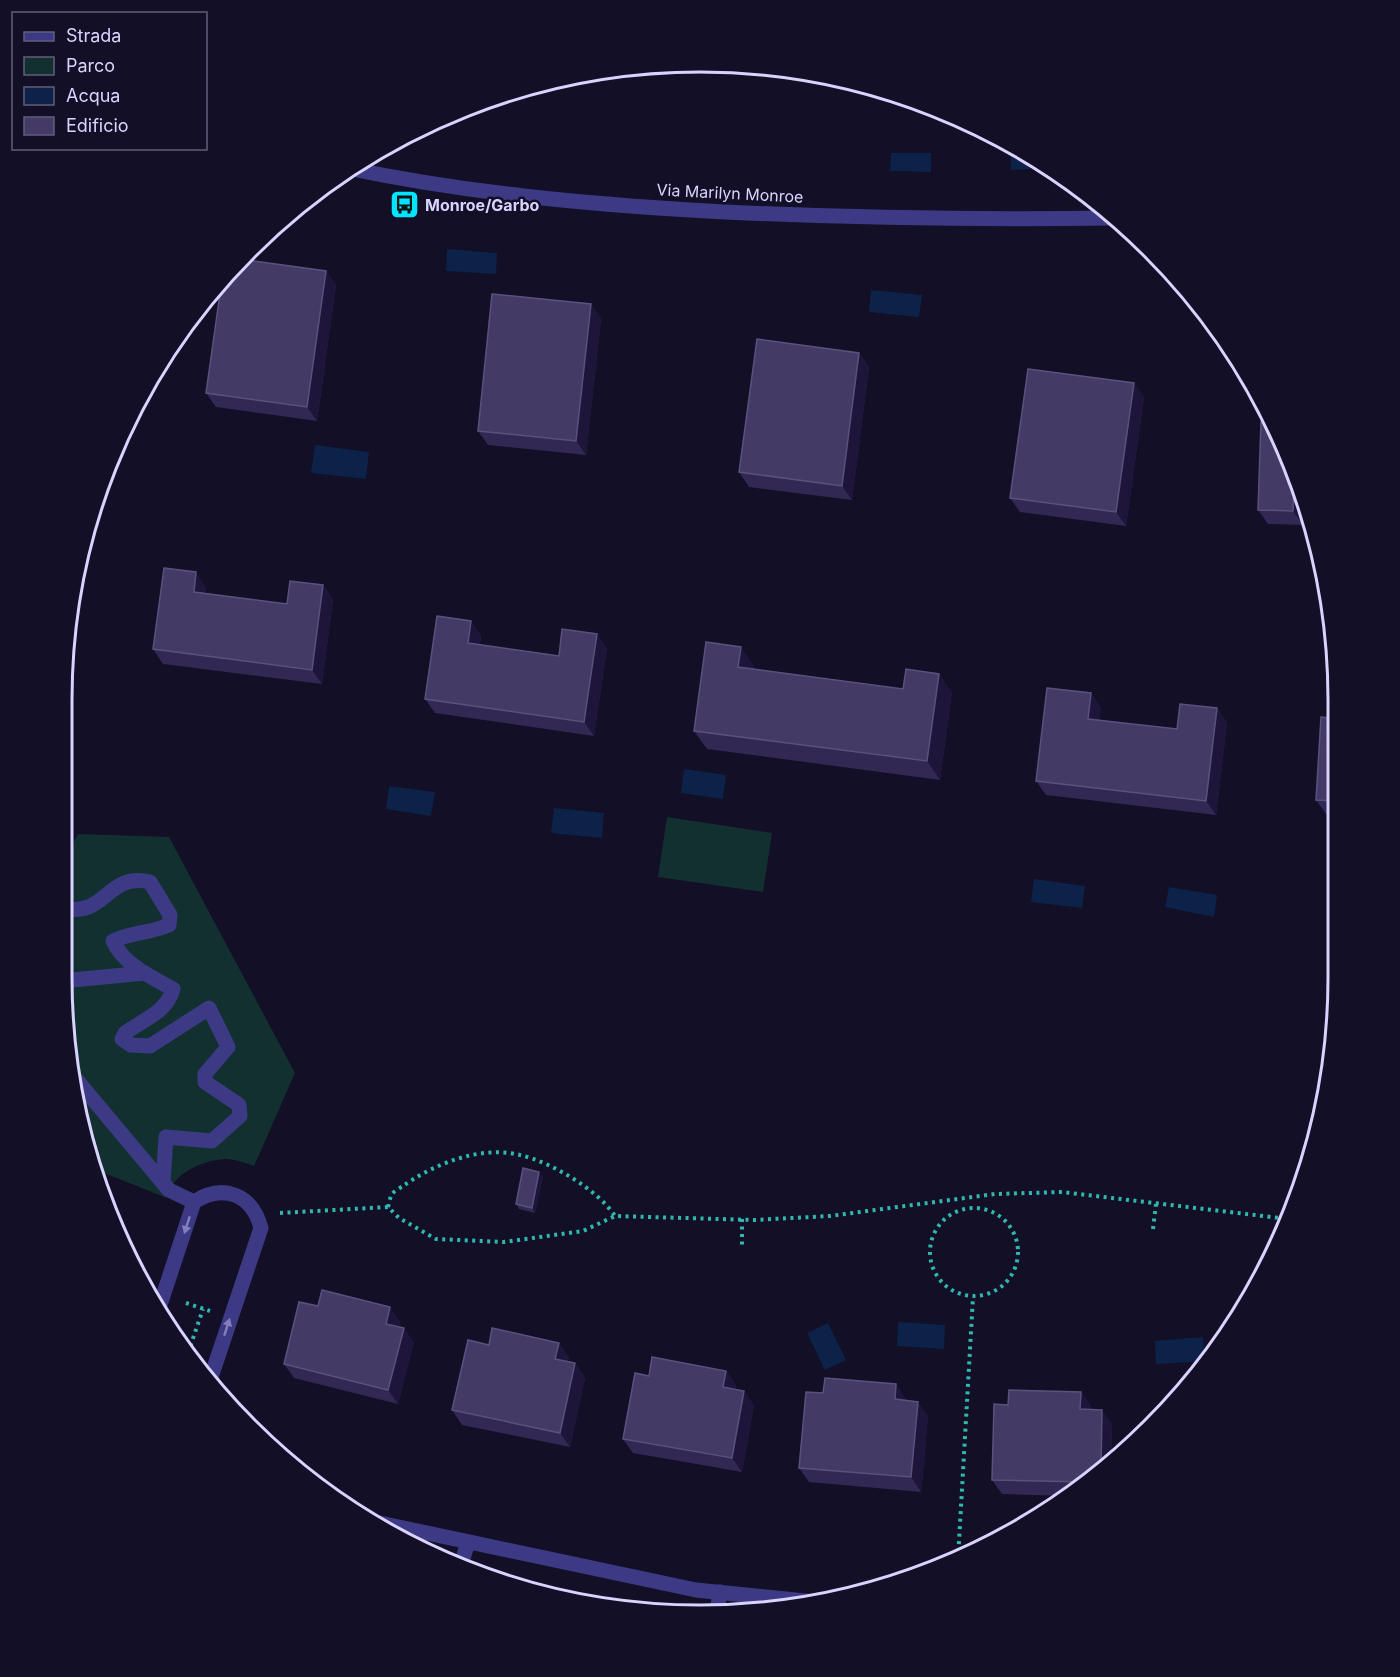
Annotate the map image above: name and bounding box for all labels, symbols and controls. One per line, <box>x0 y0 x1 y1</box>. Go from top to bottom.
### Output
legend <box>12 12 207 150</box>
text: Strada <box>66 25 121 46</box>
text: Parco <box>66 55 115 76</box>
text: Acqua <box>66 85 120 106</box>
text: Edificio <box>66 115 129 136</box>
street label: Via Marilyn Monroe <box>656 179 804 207</box>
bus stop icon: Monroe/Garbo <box>388 189 420 221</box>
place label: Monroe/Garbo <box>425 195 540 215</box>
one-way arrow <box>181 1216 191 1234</box>
one-way arrow <box>223 1318 233 1336</box>

